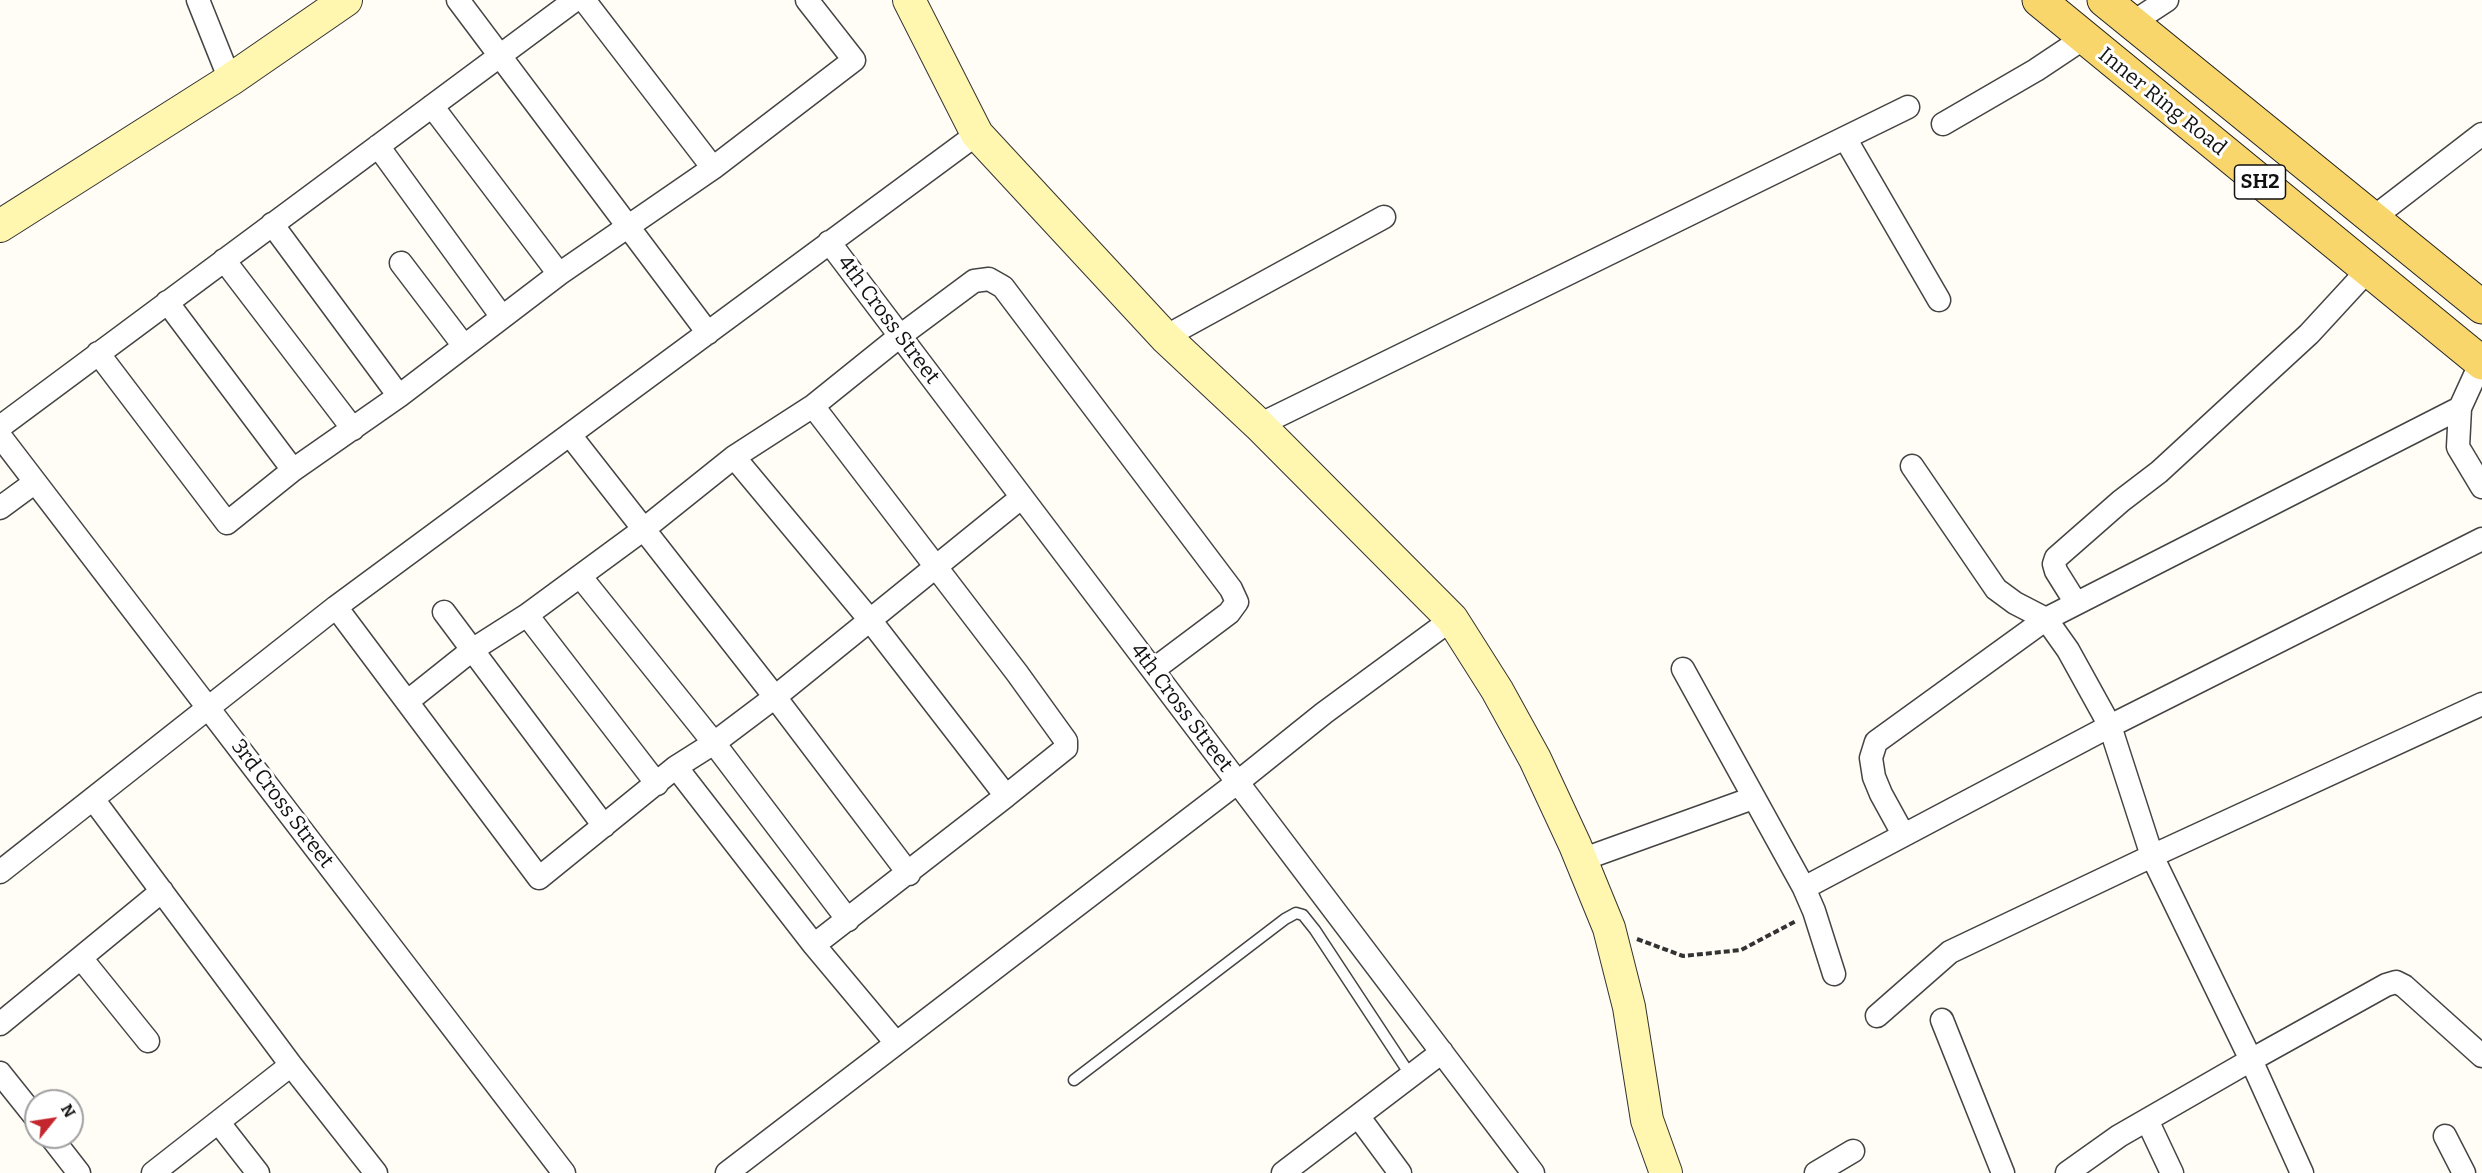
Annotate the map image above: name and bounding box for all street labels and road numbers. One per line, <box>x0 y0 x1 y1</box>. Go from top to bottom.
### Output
street label: Inner Ring Road <box>2093 43 2231 161</box>
road number: SH2 <box>2234 165 2286 199</box>
street label: 4th Cross Street <box>832 251 944 389</box>
street label: 4th Cross Street <box>1125 639 1237 777</box>
street label: 3rd Cross Street <box>225 735 339 873</box>

